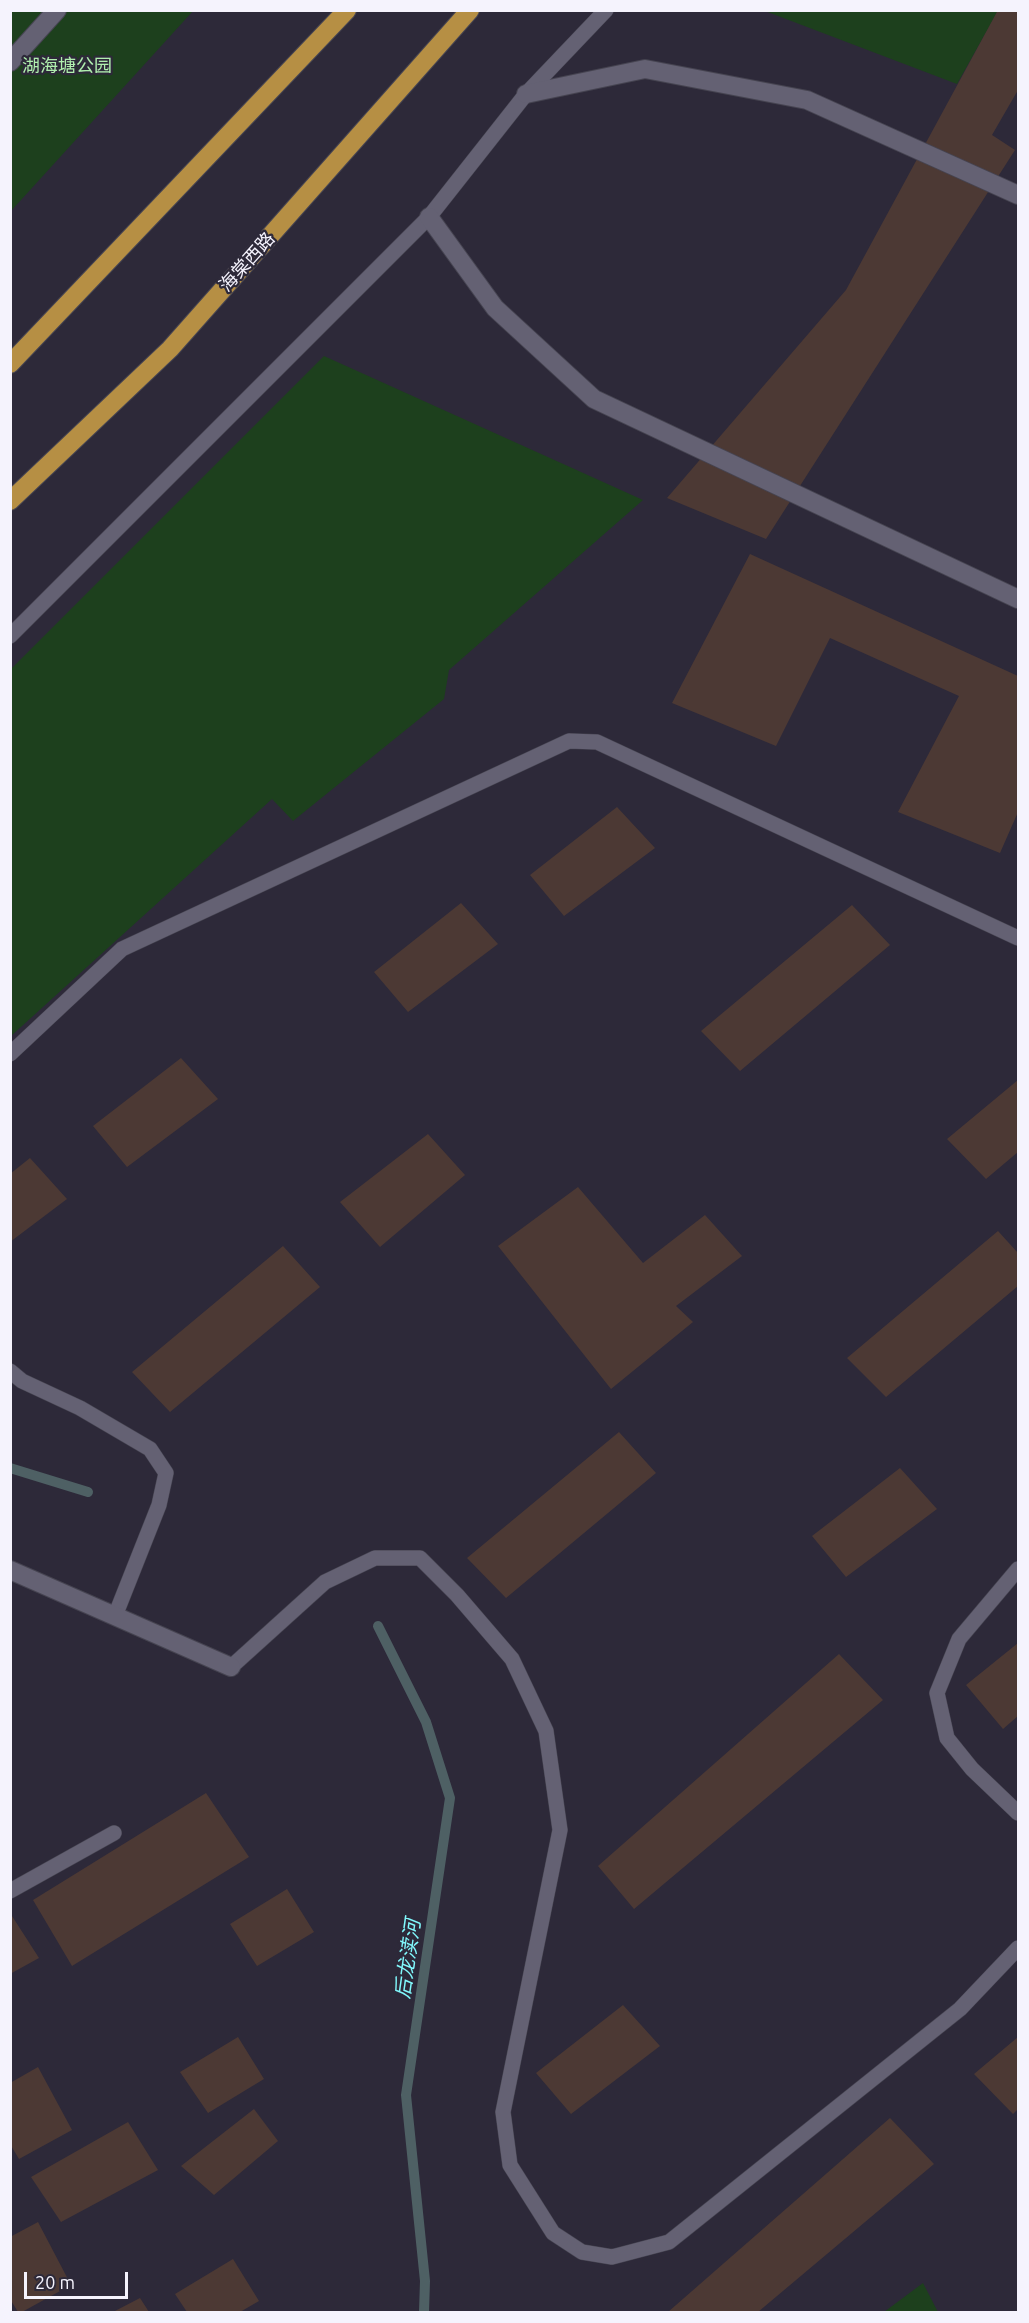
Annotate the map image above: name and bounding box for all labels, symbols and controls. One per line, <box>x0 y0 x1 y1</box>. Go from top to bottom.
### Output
park label: 湖海塘公园 <box>22 55 112 77</box>
street label: 海棠西路 <box>215 228 279 296</box>
water label: 后龙渎河 <box>391 1918 425 2000</box>
scale bar <box>27 2260 130 2298</box>
text: 20 m <box>35 2272 75 2292</box>

